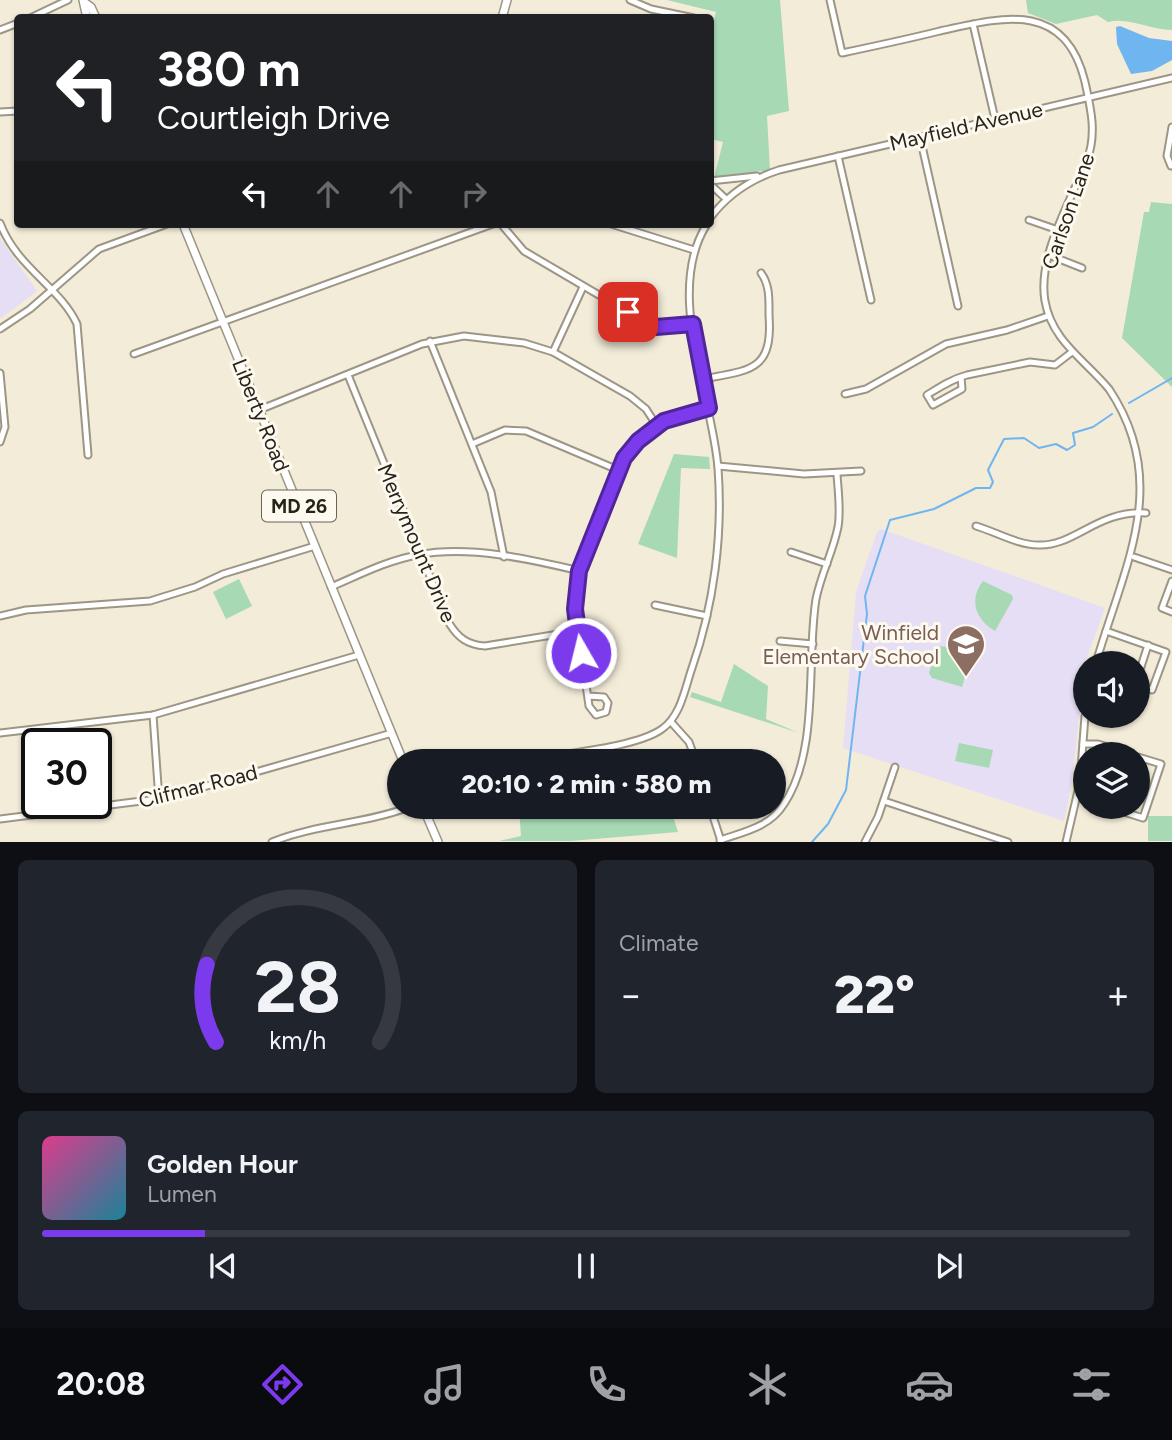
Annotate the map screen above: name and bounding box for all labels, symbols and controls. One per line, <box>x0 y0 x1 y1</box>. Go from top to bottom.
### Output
text: 380 m <box>157 39 300 98</box>
icon: left <box>42 42 133 133</box>
street label: Mayfield Avenue <box>887 96 1045 156</box>
text: Courtleigh Drive <box>157 99 390 137</box>
street label: Carlson Lane <box>1036 150 1100 272</box>
icon: left <box>236 175 274 213</box>
icon: ahead <box>309 175 347 213</box>
icon: ahead <box>382 175 420 213</box>
icon: right <box>455 175 493 213</box>
pin <box>598 282 658 342</box>
icon: arrive <box>609 293 647 331</box>
street label: Liberty Road <box>227 355 295 475</box>
street label: Merrymount Drive <box>372 460 462 626</box>
road number: MD 26 <box>262 491 336 522</box>
position arrow <box>544 616 618 690</box>
place label: Winfield Elementary School <box>763 620 939 669</box>
school or university icon: Winfield Elementary School <box>945 623 987 678</box>
map controls <box>1073 651 1150 819</box>
button: sound <box>1073 651 1150 728</box>
speed limit sign: 30 <box>21 728 112 819</box>
button: layers <box>1073 742 1150 819</box>
street label: Clifmar Road <box>136 759 260 813</box>
text: 20:10 · 2 min · 580 m <box>461 768 712 800</box>
text: Climate <box>619 929 698 957</box>
text: 28 <box>254 944 341 1031</box>
text: 22° <box>834 964 915 1026</box>
text: − <box>619 972 643 1018</box>
text: + <box>1106 972 1130 1018</box>
text: km/h <box>269 1025 326 1055</box>
text: Golden Hour <box>147 1148 298 1180</box>
text: Lumen <box>147 1180 217 1208</box>
icon: previous <box>204 1247 242 1285</box>
icon: pause <box>567 1247 605 1285</box>
icon: next <box>930 1247 968 1285</box>
icon: directions <box>258 1360 307 1409</box>
icon: music <box>420 1360 469 1409</box>
icon: phone <box>582 1360 631 1409</box>
icon: climate <box>743 1360 792 1409</box>
icon: car <box>905 1360 954 1409</box>
icon: filters <box>1067 1360 1116 1409</box>
text: 20:08 <box>56 1365 146 1403</box>

